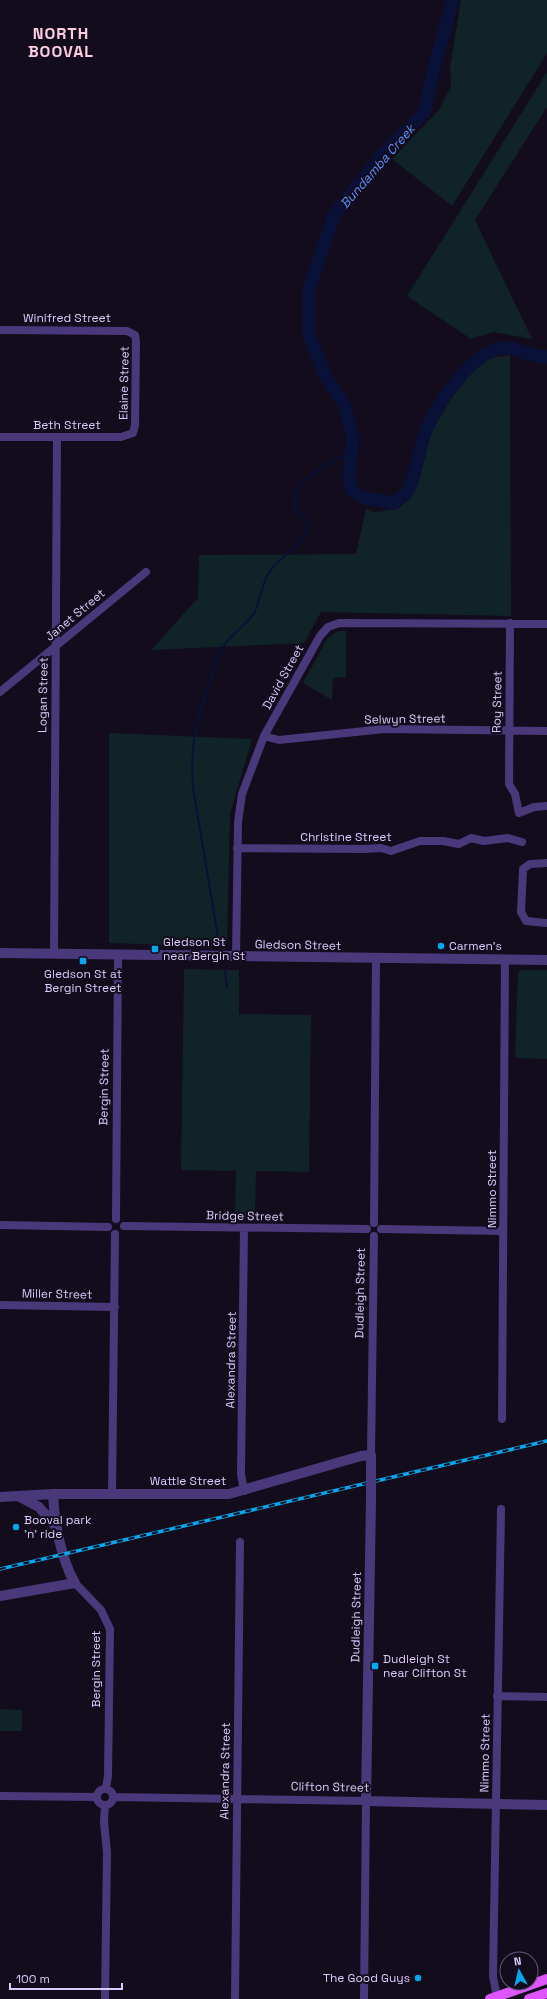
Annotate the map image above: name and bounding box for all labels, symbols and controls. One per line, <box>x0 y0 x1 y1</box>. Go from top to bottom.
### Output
district label: NORTH BOOVAL <box>28 23 94 62</box>
water label: Bundamba Creek <box>336 119 420 212</box>
street label: Winifred Street <box>23 310 111 326</box>
street label: Elaine Street <box>115 346 133 420</box>
street label: Beth Street <box>33 417 101 433</box>
street label: Janet Street <box>42 585 108 645</box>
street label: David Street <box>259 642 307 712</box>
street label: Logan Street <box>34 657 52 733</box>
street label: Roy Street <box>488 671 506 733</box>
street label: Selwyn Street <box>364 710 446 728</box>
street label: Christine Street <box>300 829 392 845</box>
place label: Gledson St near Bergin St <box>163 934 245 964</box>
street label: Gledson Street <box>255 936 341 954</box>
place label: Carmen's <box>449 938 502 954</box>
marker: Carmen's <box>436 941 446 951</box>
marker: Gledson St near Bergin St <box>150 944 160 954</box>
marker: Gledson St at Bergin Street <box>78 956 88 966</box>
place label: Gledson St at Bergin Street <box>44 966 122 996</box>
street label: Bergin Street <box>95 1048 113 1126</box>
street label: Nimmo Street <box>484 1150 500 1228</box>
street label: Bridge Street <box>206 1207 284 1225</box>
street label: Dudleigh Street <box>351 1247 369 1339</box>
street label: Miller Street <box>22 1285 92 1303</box>
street label: Alexandra Street <box>222 1311 240 1409</box>
street label: Wattle Street <box>150 1473 226 1489</box>
place label: Booval park 'n' ride <box>24 1512 92 1542</box>
marker: Booval park 'n' ride <box>11 1522 21 1532</box>
street label: Dudleigh Street <box>347 1571 365 1663</box>
street label: Bergin Street <box>88 1630 104 1708</box>
place label: Dudleigh St near Clifton St <box>383 1651 467 1681</box>
marker: Dudleigh St near Clifton St <box>370 1661 380 1671</box>
street label: Nimmo Street <box>476 1714 494 1792</box>
street label: Alexandra Street <box>216 1722 234 1820</box>
street label: Clifton Street <box>291 1778 369 1796</box>
north arrow <box>499 1951 539 1991</box>
text: N <box>513 1954 522 1969</box>
scale bar <box>10 1965 122 1991</box>
place label: The Good Guys <box>323 1970 410 1986</box>
text: 100 m <box>16 1971 50 1987</box>
marker: The Good Guys <box>413 1973 423 1983</box>

